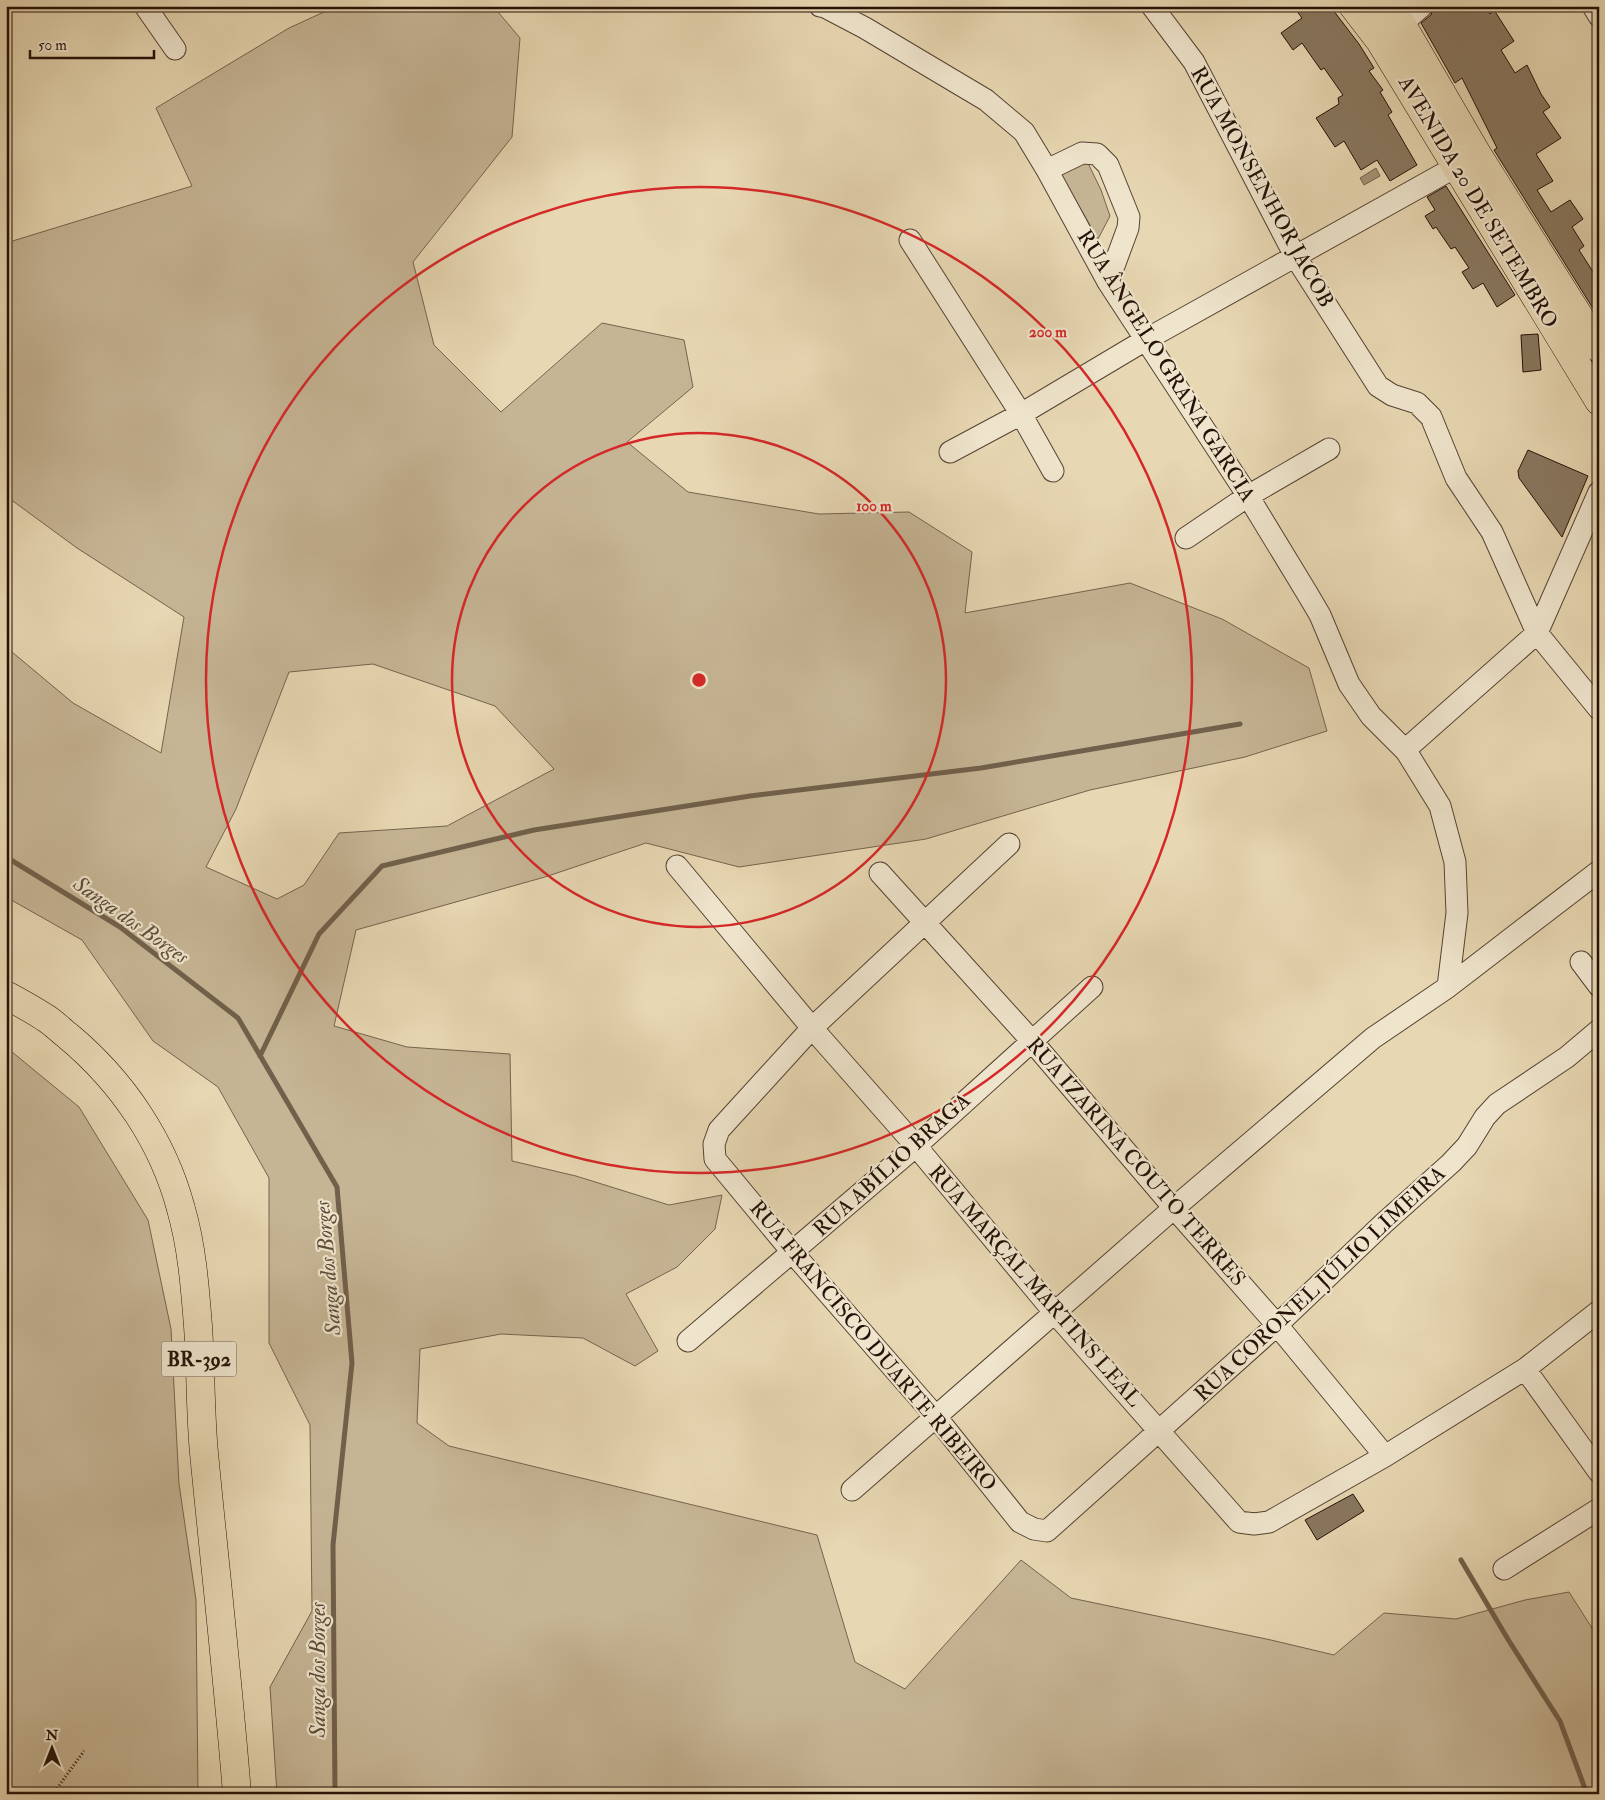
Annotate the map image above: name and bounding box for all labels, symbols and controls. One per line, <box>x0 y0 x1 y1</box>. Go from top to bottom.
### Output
scale bar <box>30 28 154 60</box>
text: 50 m <box>38 36 67 55</box>
street label: RUA MONSENHOR JACOB <box>1184 62 1340 312</box>
street label: AVENIDA 20 DE SETEMBRO <box>1391 70 1564 333</box>
street label: RUA ÂNGELO GRANA GARCIA <box>1071 225 1261 507</box>
text: 200 m <box>1029 323 1067 342</box>
text: 100 m <box>856 497 892 516</box>
centre of rings <box>690 671 708 689</box>
water label: Sanga dos Borges <box>67 869 195 971</box>
street label: RUA IZARINA COUTO TERRES <box>1020 1032 1252 1292</box>
street label: RUA ABÍLIO BRAGA <box>808 1087 976 1243</box>
street label: RUA MARÇAL MARTINS LEAL <box>922 1159 1148 1413</box>
street label: RUA CORONEL JÚLIO LIMEIRA <box>1189 1160 1451 1408</box>
street label: RUA FRANCISCO DUARTE RIBEIRO <box>743 1195 1003 1497</box>
water label: Sanga dos Borges <box>308 1199 348 1337</box>
road number: BR-392 <box>162 1342 236 1376</box>
water label: Sanga dos Borges <box>304 1602 332 1739</box>
north arrow <box>28 1722 78 1772</box>
text: N <box>45 1727 59 1744</box>

